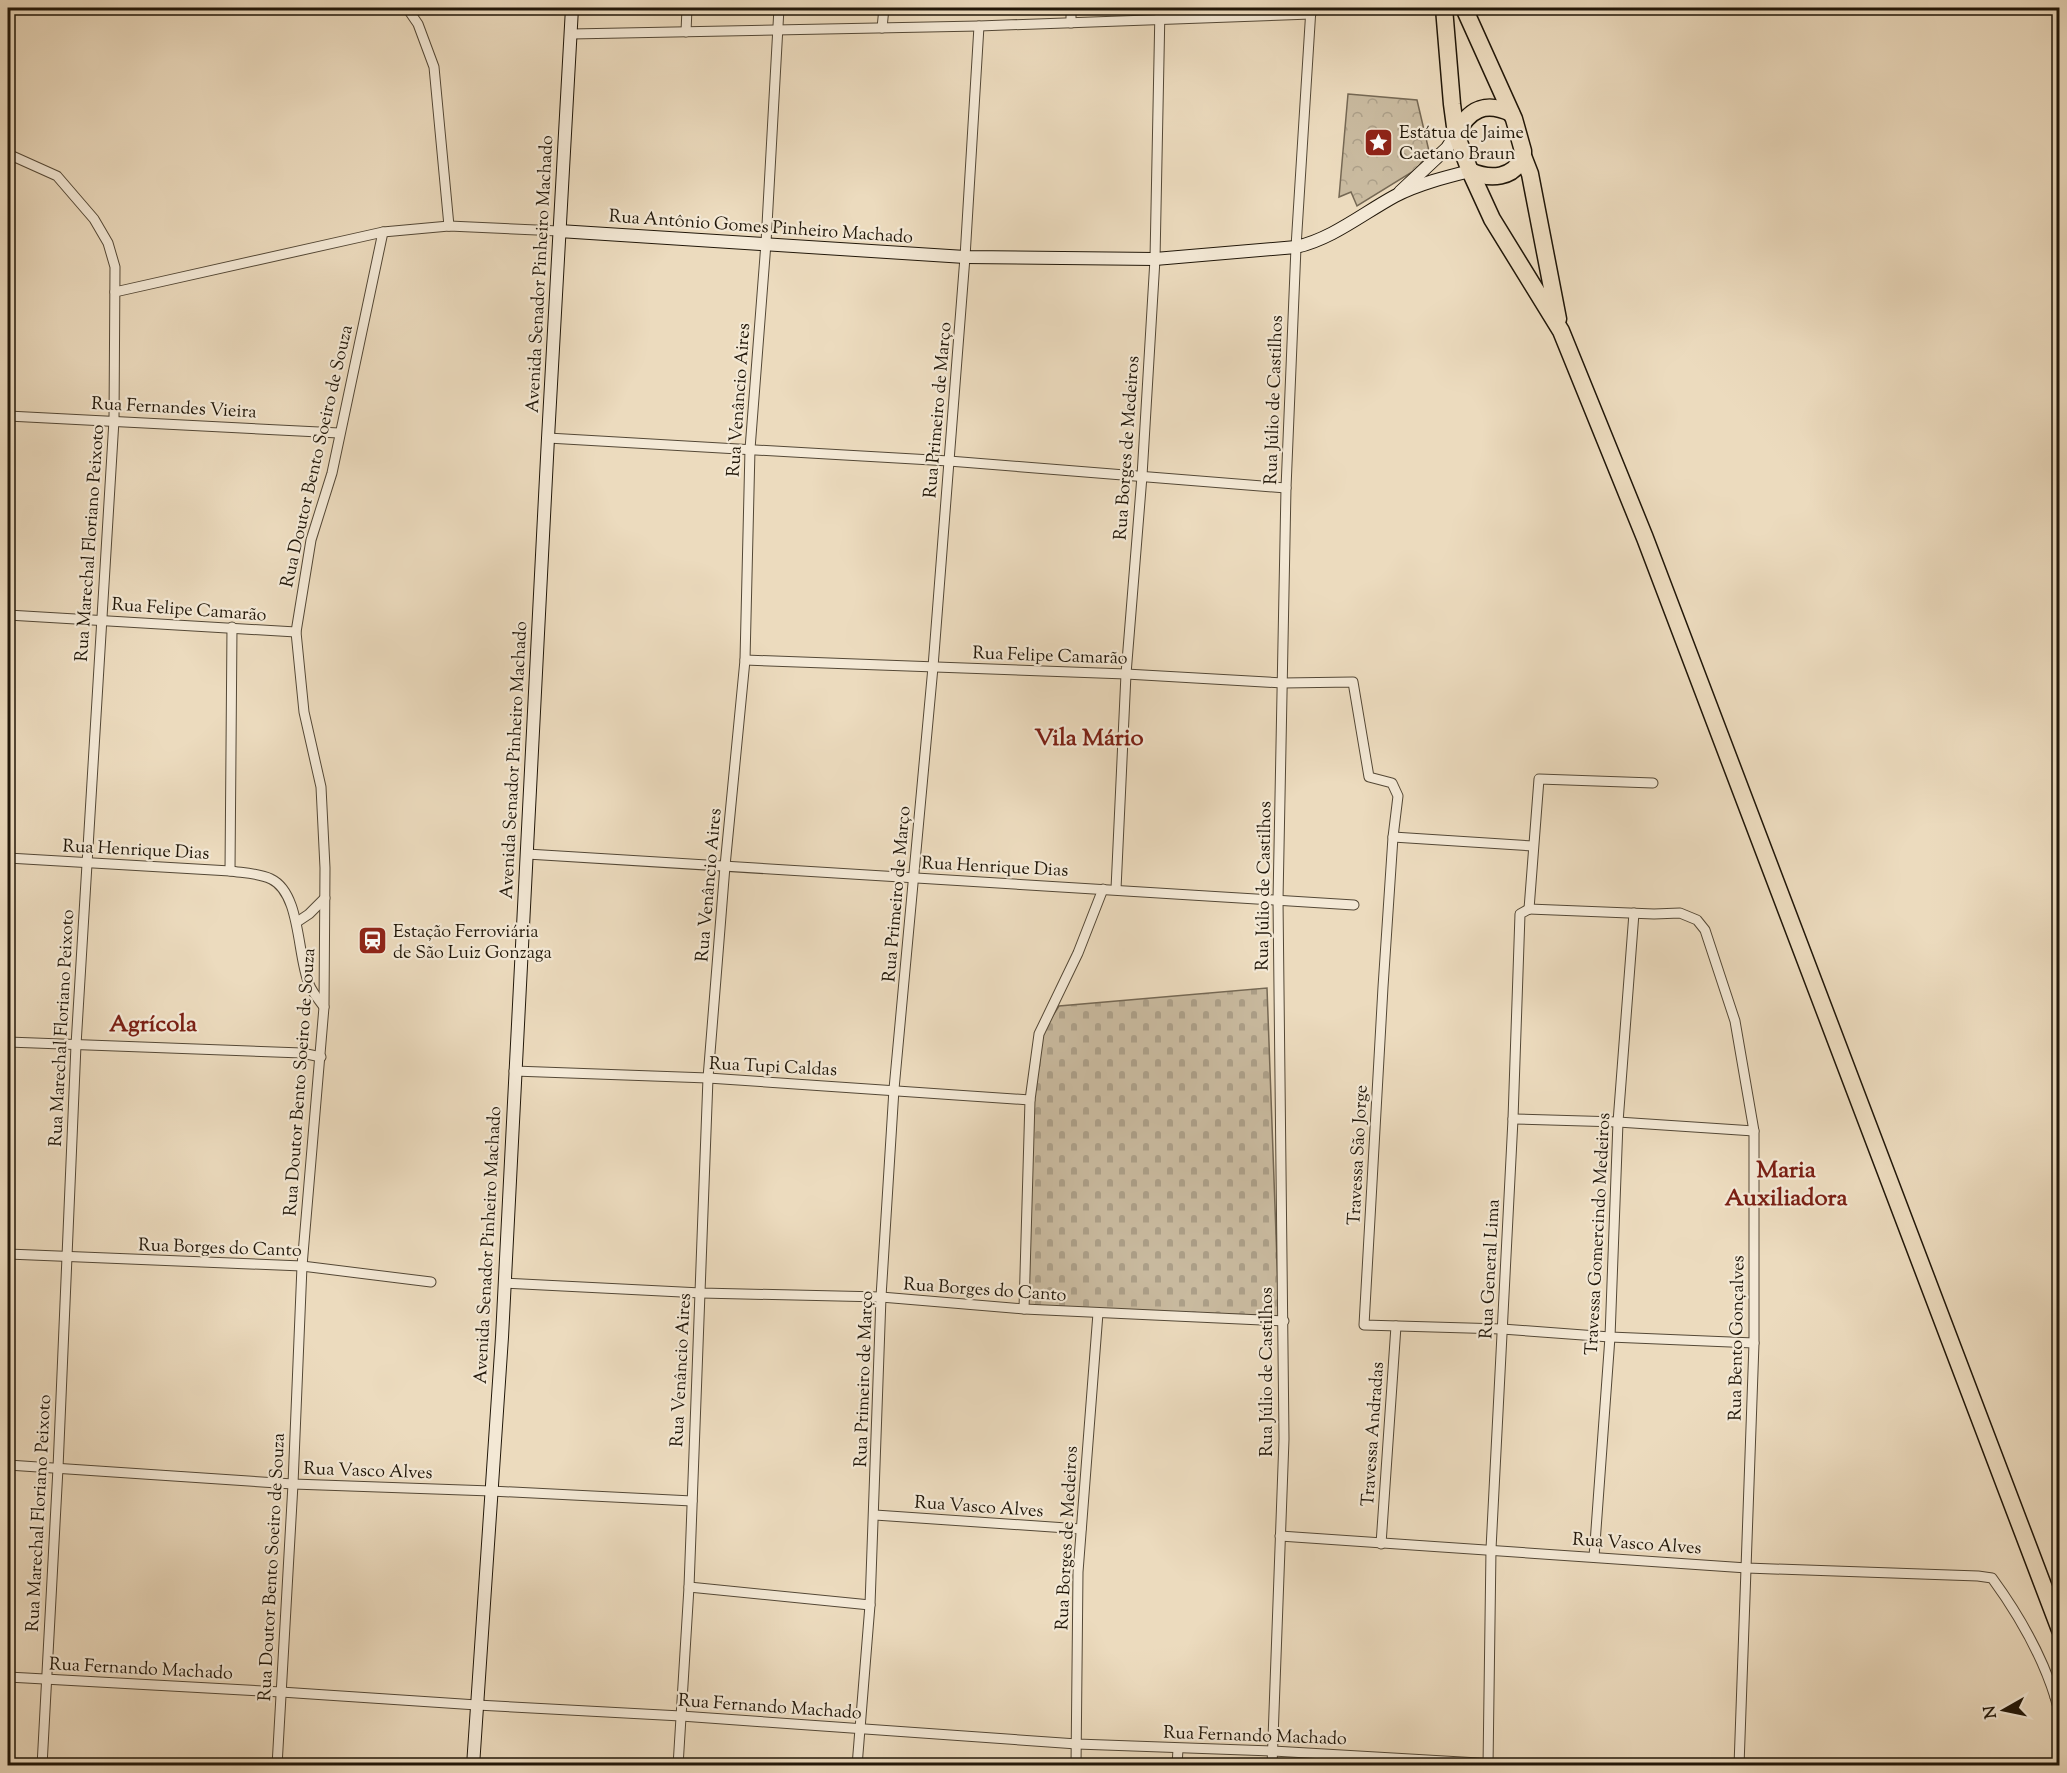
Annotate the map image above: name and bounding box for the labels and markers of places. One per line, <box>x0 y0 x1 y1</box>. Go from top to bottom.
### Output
place label: Estátua de Jaime Caetano Braun <box>1399 121 1524 168</box>
place icon: Estátua de Jaime Caetano Braun <box>1362 126 1394 158</box>
place label: Estação Ferroviária de São Luiz Gonzaga <box>393 920 552 967</box>
station icon: Estação Ferroviária de São Luiz Gonzaga <box>356 925 388 957</box>

